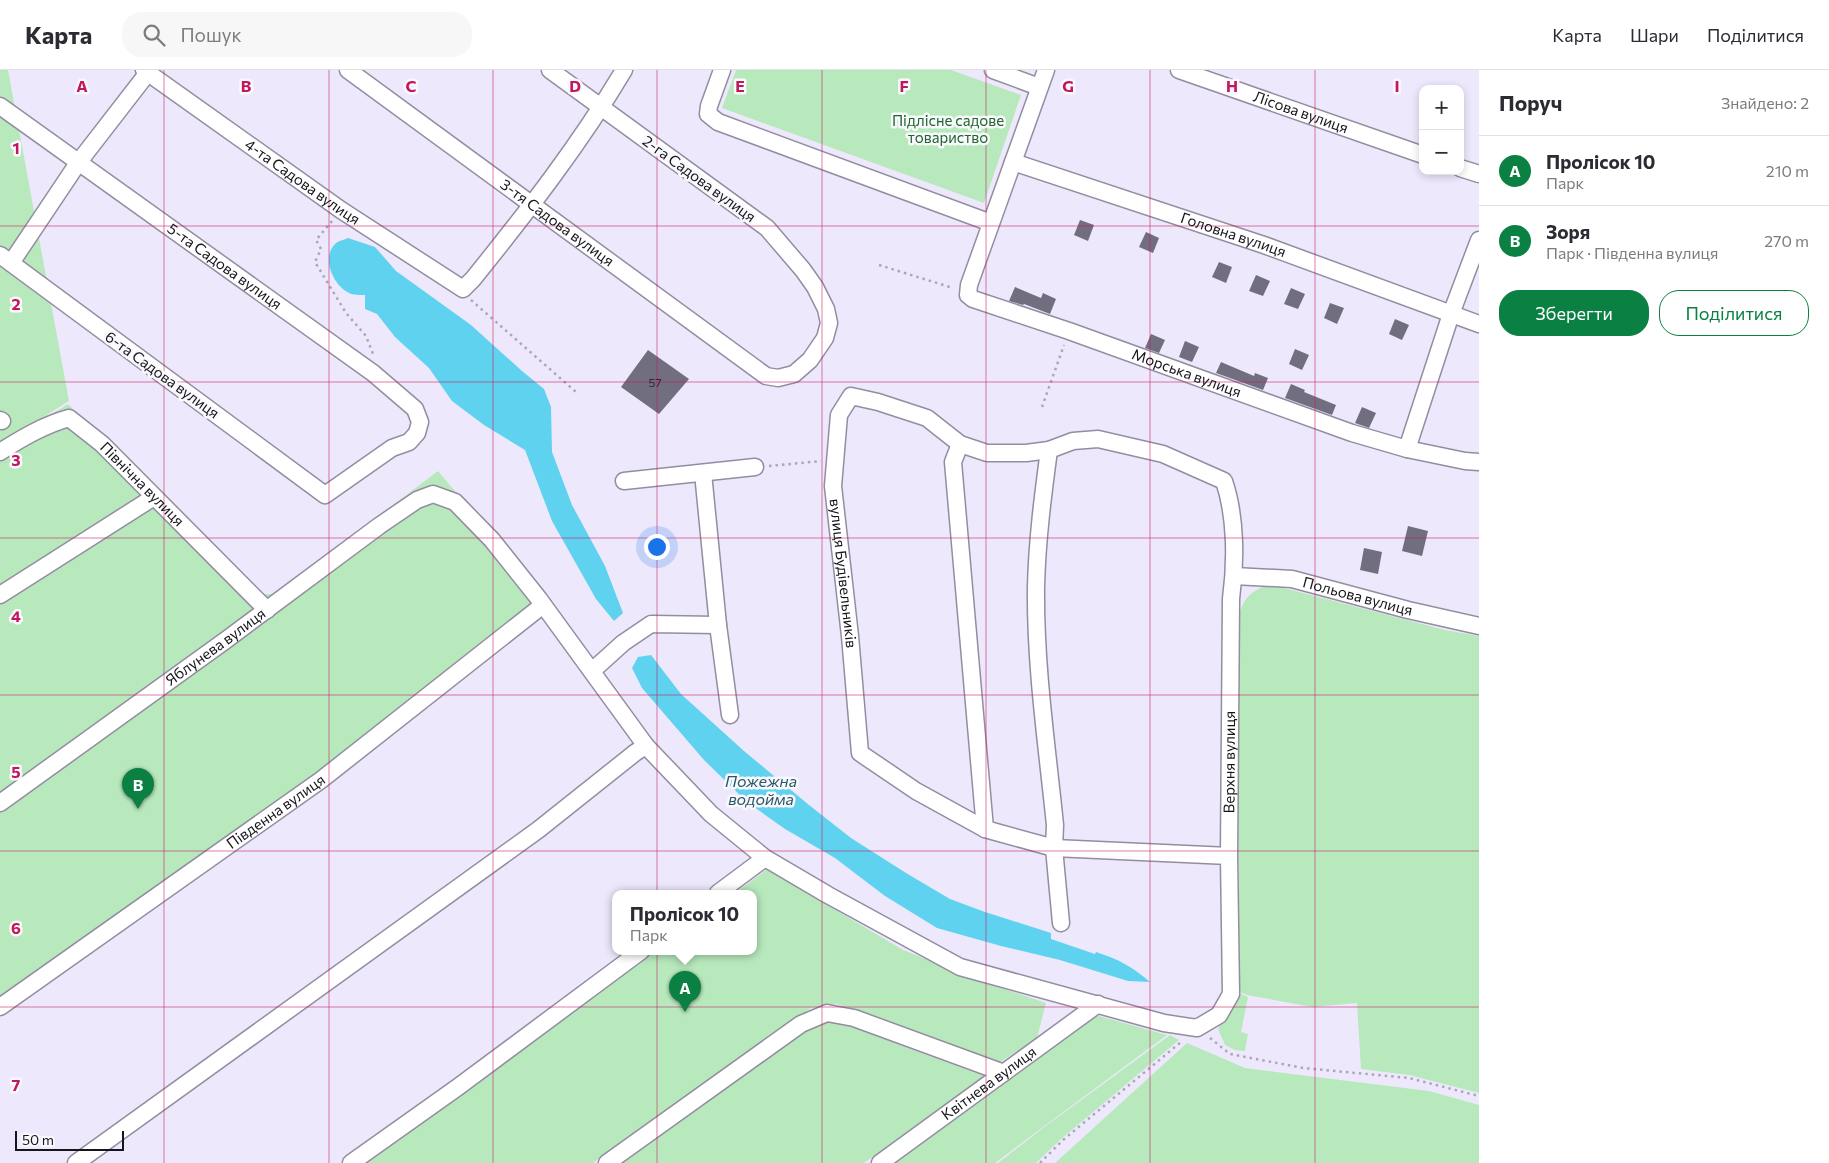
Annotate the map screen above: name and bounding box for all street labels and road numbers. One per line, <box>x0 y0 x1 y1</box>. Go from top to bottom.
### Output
street label: Лісова вулиця <box>1251 87 1351 136</box>
street label: 2-га Садова вулиця <box>640 131 760 225</box>
street label: 4-та Садова вулиця <box>242 135 364 228</box>
street label: 3-тя Садова вулиця <box>497 175 618 270</box>
street label: Головна вулиця <box>1178 208 1289 260</box>
street label: 5-та Садова вулиця <box>164 219 286 313</box>
street label: 6-та Садова вулиця <box>102 327 223 422</box>
street label: Морська вулиця <box>1130 344 1244 400</box>
street label: Північна вулиця <box>97 438 189 530</box>
street label: вулиця Будівельників <box>827 498 861 649</box>
street label: Польова вулиця <box>1301 572 1415 619</box>
street label: Яблунева вулиця <box>161 604 269 689</box>
street label: Верхня вулиця <box>1219 711 1238 813</box>
street label: Південна вулиця <box>223 770 328 852</box>
street label: Квітнева вулиця <box>937 1042 1039 1123</box>

